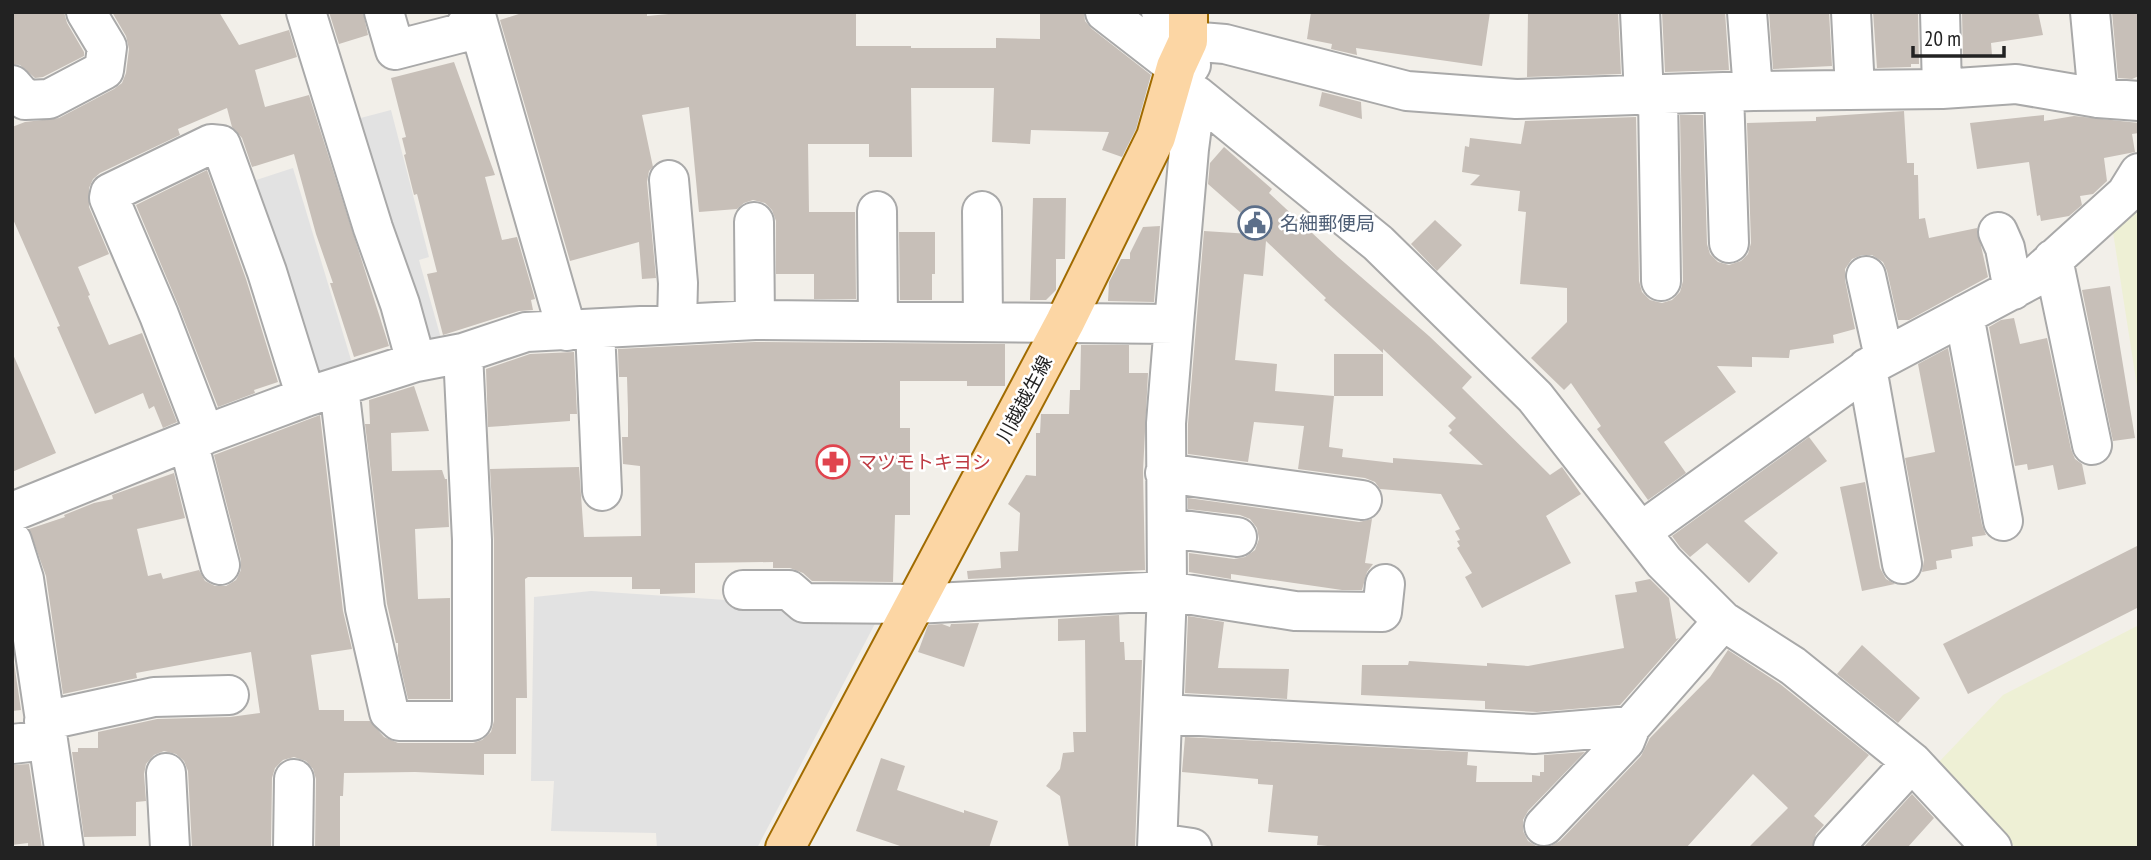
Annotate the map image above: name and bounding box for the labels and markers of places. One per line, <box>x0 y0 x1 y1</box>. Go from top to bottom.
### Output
public building icon: 名細郵便局 <box>1236 204 1274 242</box>
place label: 名細郵便局 <box>1280 211 1375 235</box>
pharmacy icon: マツモトキヨシ <box>814 443 852 481</box>
place label: マツモトキヨシ <box>858 450 991 474</box>

